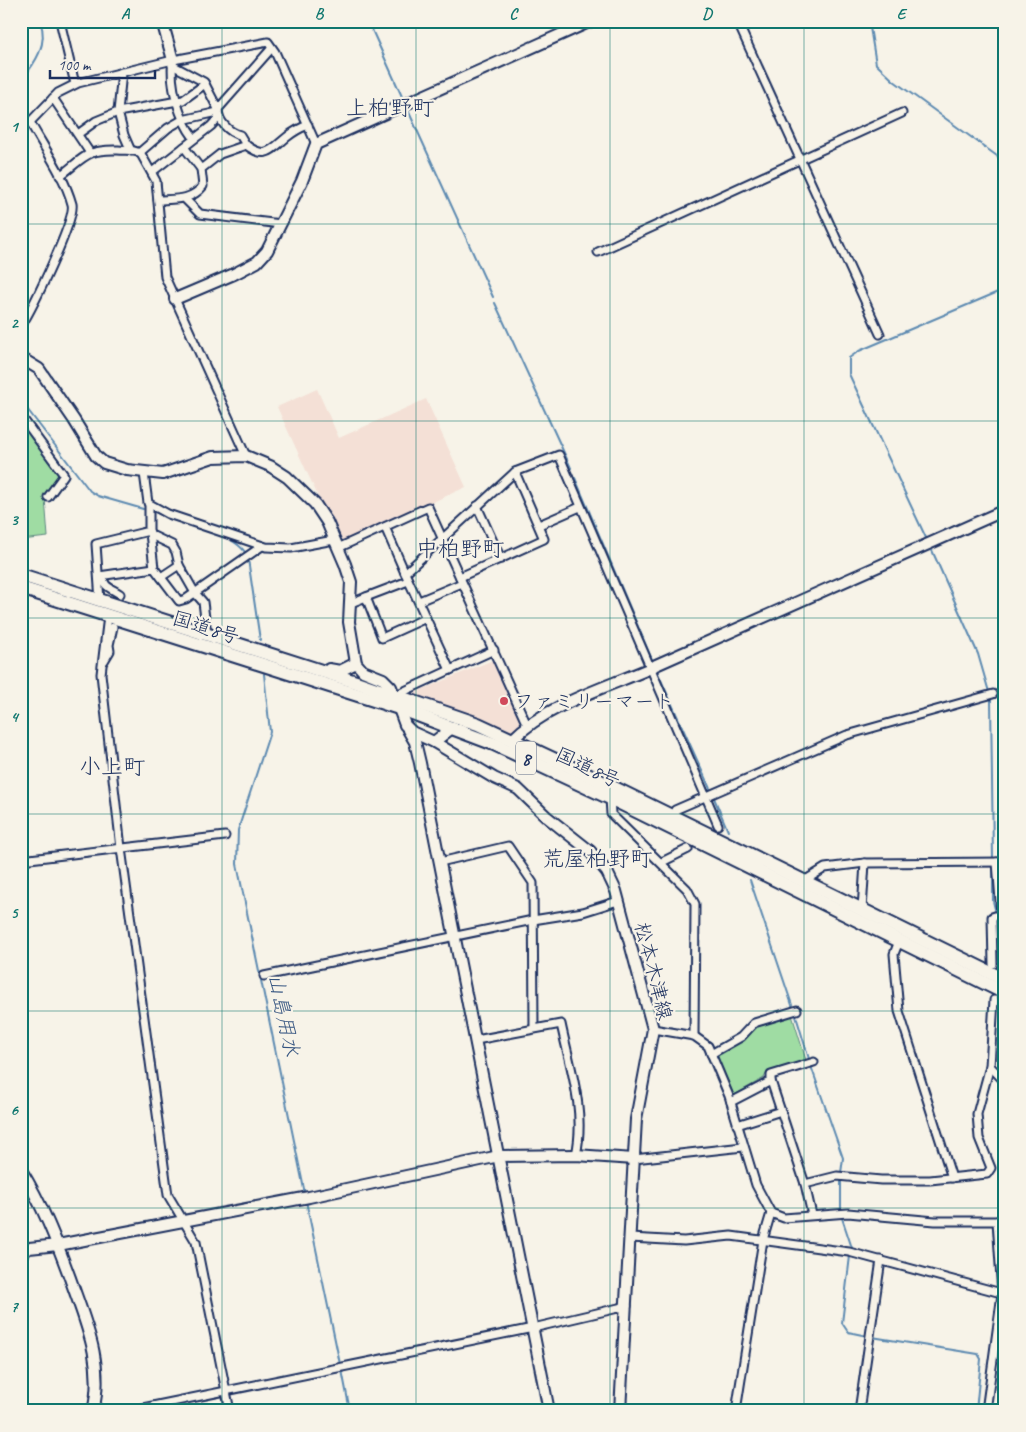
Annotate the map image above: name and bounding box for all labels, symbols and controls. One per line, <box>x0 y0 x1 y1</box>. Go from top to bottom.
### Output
text: A <box>121 4 131 24</box>
text: B <box>315 4 325 24</box>
text: C <box>509 4 519 24</box>
text: D <box>702 4 713 24</box>
text: E <box>897 4 908 24</box>
scale bar <box>50 48 155 80</box>
text: 100 m <box>58 56 92 75</box>
district label: 上柏野町 <box>346 94 434 122</box>
text: 1 <box>10 117 19 137</box>
text: 2 <box>10 313 19 333</box>
text: 3 <box>10 510 19 530</box>
district label: 中柏野町 <box>416 535 504 563</box>
street label: 国道8号 <box>169 605 243 650</box>
place label: ファミリーマート <box>514 689 674 714</box>
marker: ファミリーマート <box>498 695 510 707</box>
text: 4 <box>10 707 19 727</box>
road number: 8 <box>516 741 536 774</box>
street label: 国道8号 <box>551 742 624 793</box>
district label: 小上町 <box>79 753 145 781</box>
district label: 荒屋柏野町 <box>542 845 652 873</box>
text: 5 <box>11 903 20 923</box>
street label: 松本木津線 <box>629 920 678 1023</box>
water label: 山島用水 <box>263 971 305 1059</box>
text: 6 <box>10 1100 19 1120</box>
text: 7 <box>10 1297 19 1317</box>

